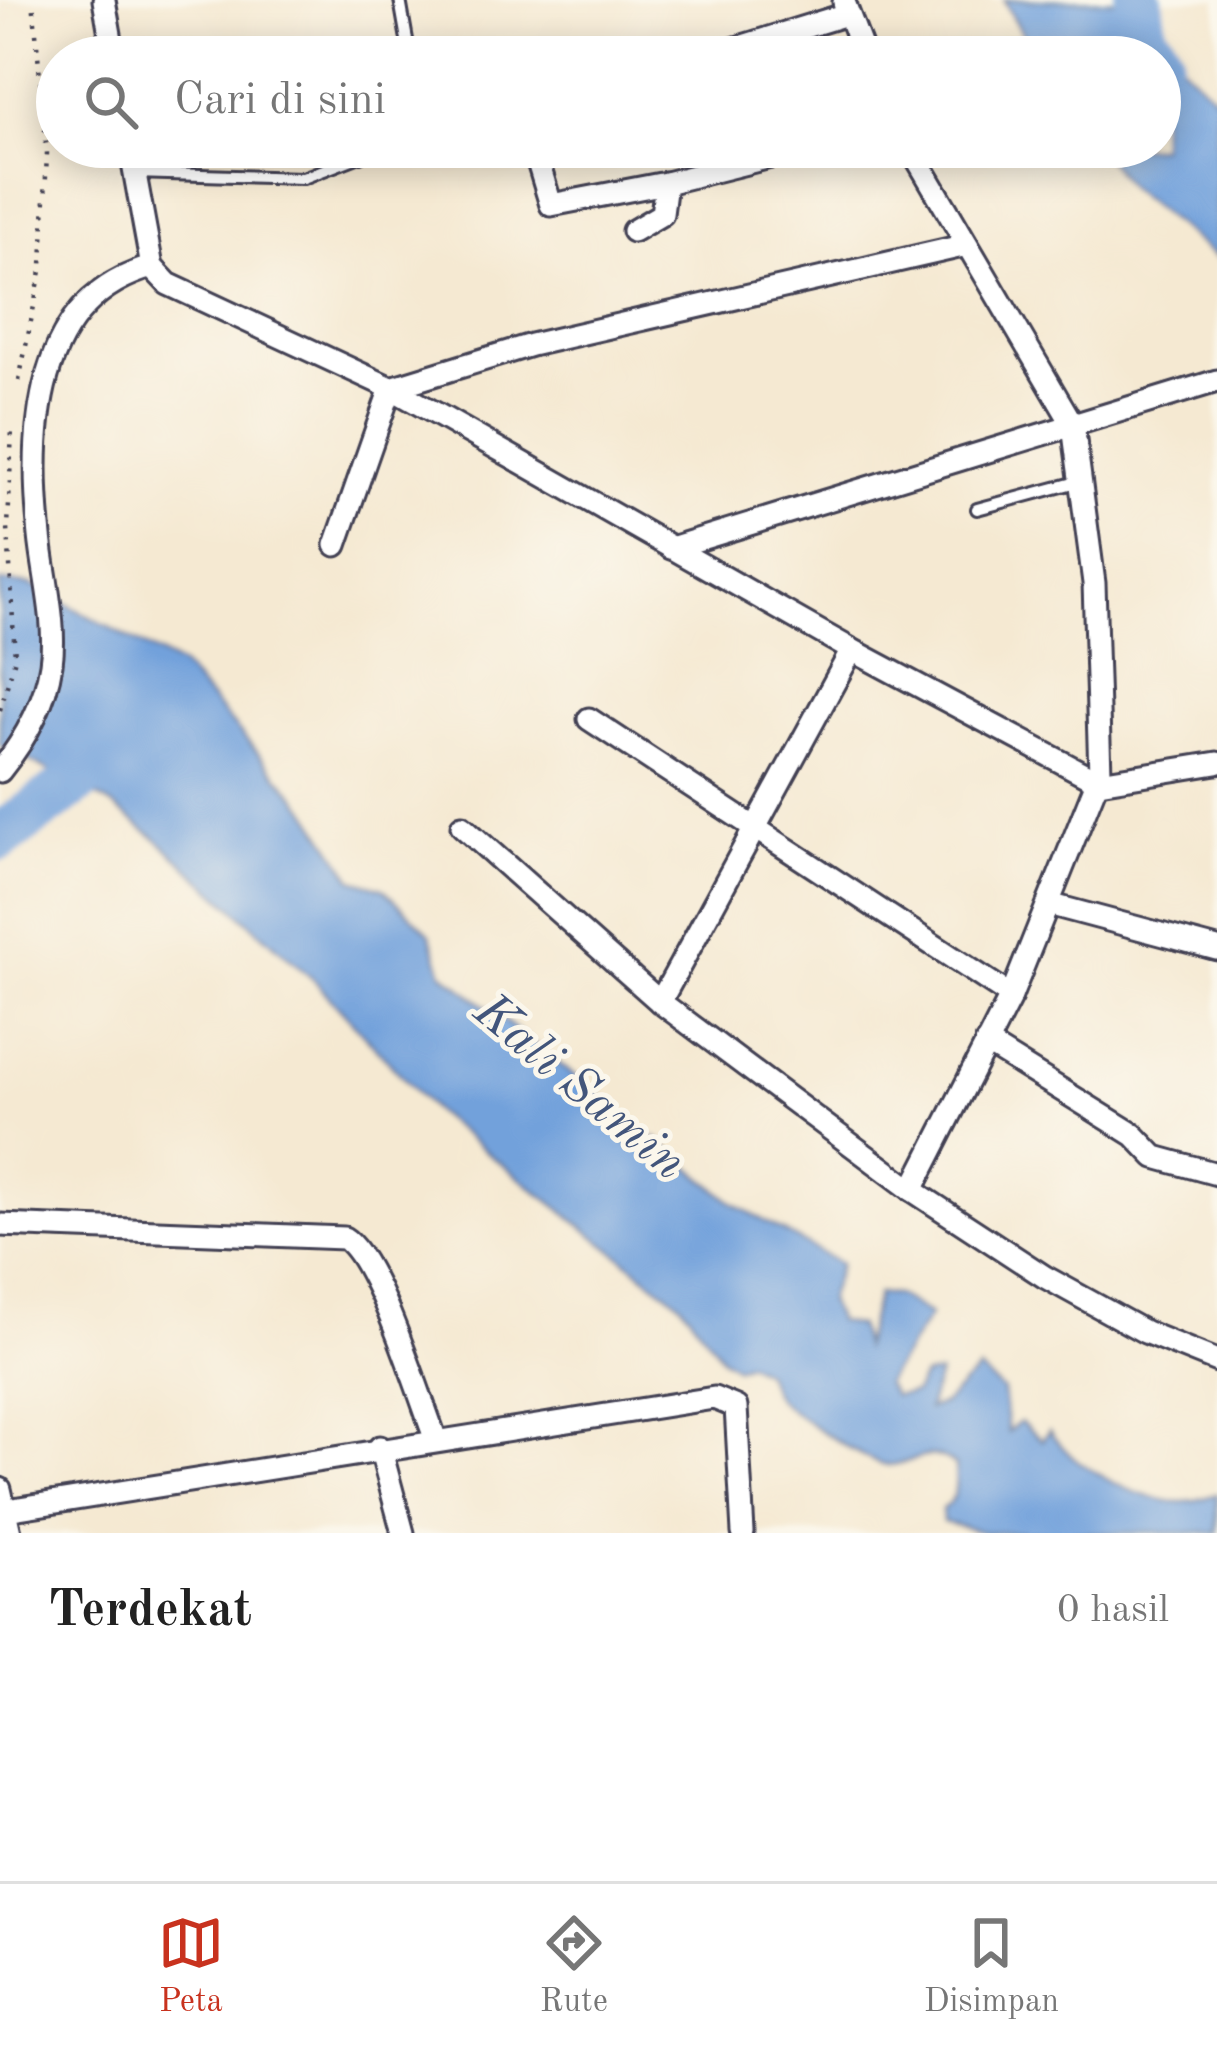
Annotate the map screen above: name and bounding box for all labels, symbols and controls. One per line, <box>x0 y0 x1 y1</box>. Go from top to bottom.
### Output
search box <box>36 36 1181 168</box>
icon: search <box>78 69 144 135</box>
text: Cari di sini <box>174 79 386 124</box>
water label: Kali Samin <box>463 985 694 1191</box>
text: Terdekat <box>48 1586 252 1637</box>
text: 0 hasil <box>1057 1591 1169 1630</box>
tab: Peta <box>158 1910 224 2023</box>
tab: Rute <box>540 1910 608 2023</box>
tab: Disimpan <box>924 1910 1059 2023</box>

